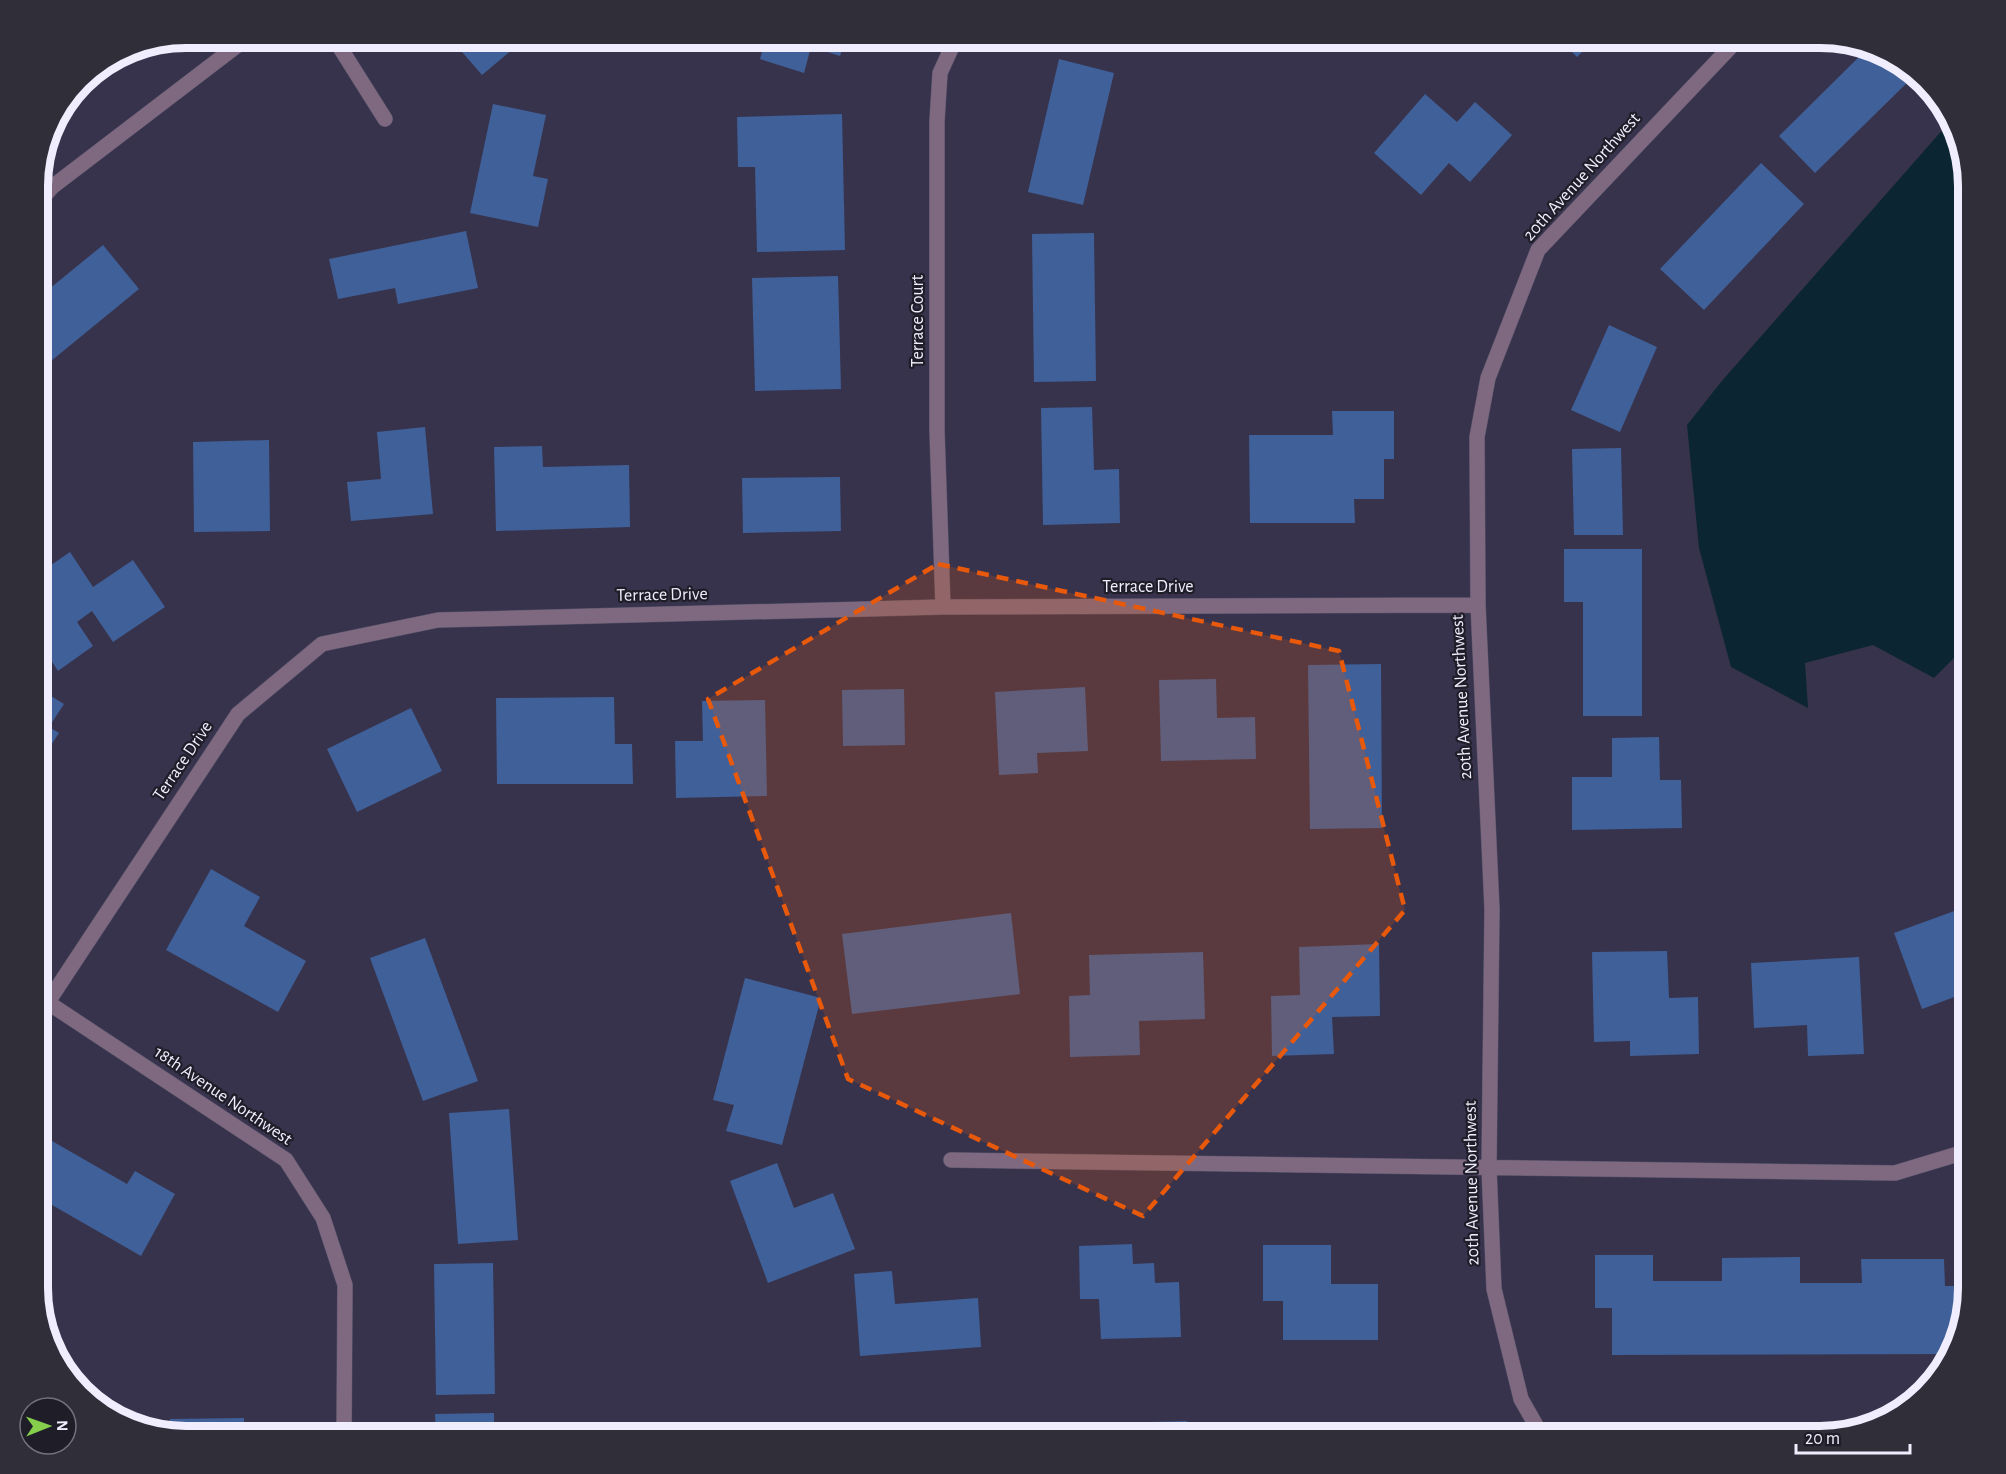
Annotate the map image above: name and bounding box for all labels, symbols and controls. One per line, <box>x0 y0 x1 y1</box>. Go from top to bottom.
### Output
street label: 20th Avenue Northwest <box>1520 109 1644 244</box>
street label: Terrace Court <box>909 275 927 367</box>
street label: Terrace Drive <box>1102 578 1194 596</box>
street label: Terrace Drive <box>616 585 708 605</box>
street label: 20th Avenue Northwest <box>1449 614 1475 780</box>
street label: Terrace Drive <box>150 718 216 804</box>
street label: 18th Avenue Northwest <box>151 1043 295 1149</box>
street label: 20th Avenue Northwest <box>1462 1100 1482 1266</box>
north arrow <box>18 1396 78 1456</box>
scale bar <box>1796 1417 1910 1455</box>
text: N <box>54 1420 70 1431</box>
text: 20 m <box>1805 1430 1840 1448</box>

